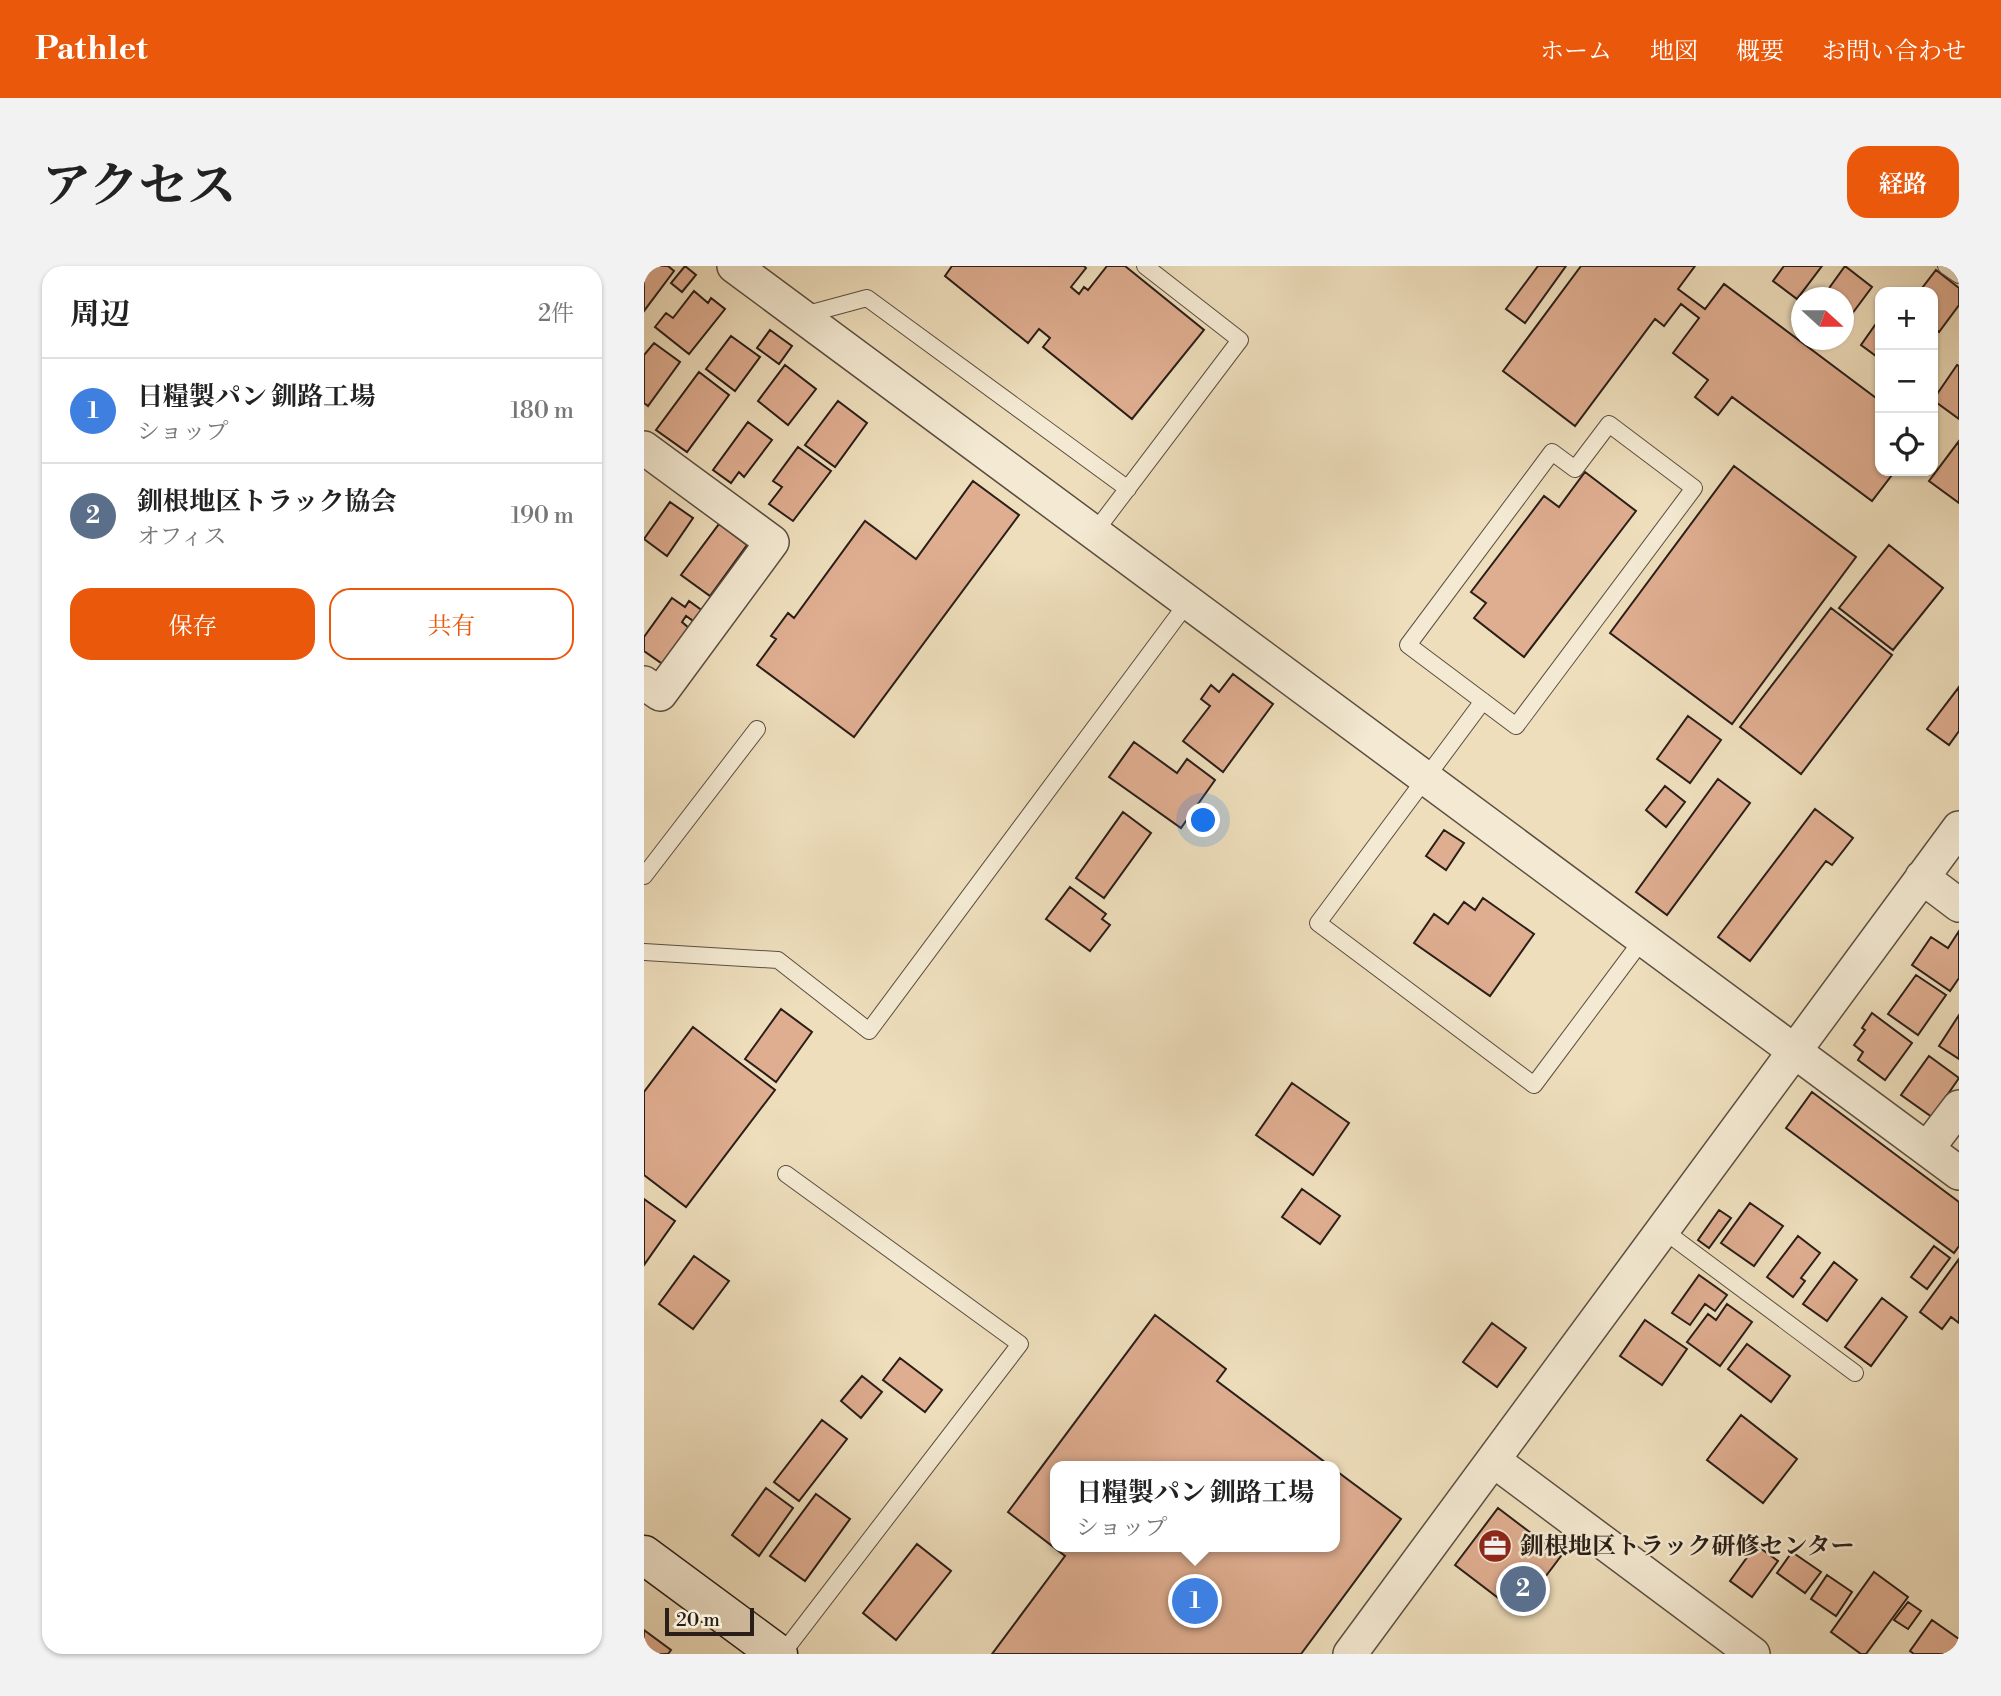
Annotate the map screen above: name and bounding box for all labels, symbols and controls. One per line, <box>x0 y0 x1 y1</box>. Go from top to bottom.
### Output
text: Pathlet <box>35 29 148 70</box>
text: ホーム <box>1540 37 1612 67</box>
text: 地図 <box>1650 37 1698 67</box>
text: 概要 <box>1736 37 1784 67</box>
text: お問い合わせ <box>1822 37 1966 67</box>
button: 経路 <box>1847 146 1959 218</box>
text: アクセス <box>42 157 237 218</box>
north arrow <box>1791 287 1854 350</box>
map controls <box>1875 287 1938 476</box>
button: + <box>1875 287 1938 350</box>
text: 周辺 <box>70 296 130 334</box>
text: 2件 <box>538 300 574 328</box>
button: − <box>1875 350 1938 413</box>
text: 日糧製パン 釧路工場 <box>137 381 375 413</box>
text: 1 <box>87 397 99 425</box>
text: 180 m <box>510 397 574 425</box>
button: locate <box>1875 413 1938 476</box>
text: ショップ <box>137 418 229 446</box>
text: 釧根地区トラック協会 <box>137 486 396 518</box>
text: 2 <box>86 502 100 530</box>
text: 190 m <box>511 502 574 530</box>
text: オフィス <box>137 523 226 551</box>
button: 保存 <box>70 588 315 660</box>
button: 共有 <box>329 588 574 660</box>
your location <box>1186 803 1220 837</box>
popup <box>1050 1461 1340 1552</box>
text: 日糧製パン 釧路工場 <box>1076 1477 1314 1509</box>
text: ショップ <box>1076 1514 1167 1542</box>
office icon: 釧根地区トラック研修センター <box>1476 1527 1514 1565</box>
place label: 釧根地区トラック研修センター <box>1520 1532 1855 1562</box>
pin: 2 <box>1500 1563 1546 1615</box>
pin: 1 <box>1172 1575 1218 1627</box>
scale bar <box>665 1605 754 1637</box>
text: 20 m <box>676 1608 720 1632</box>

